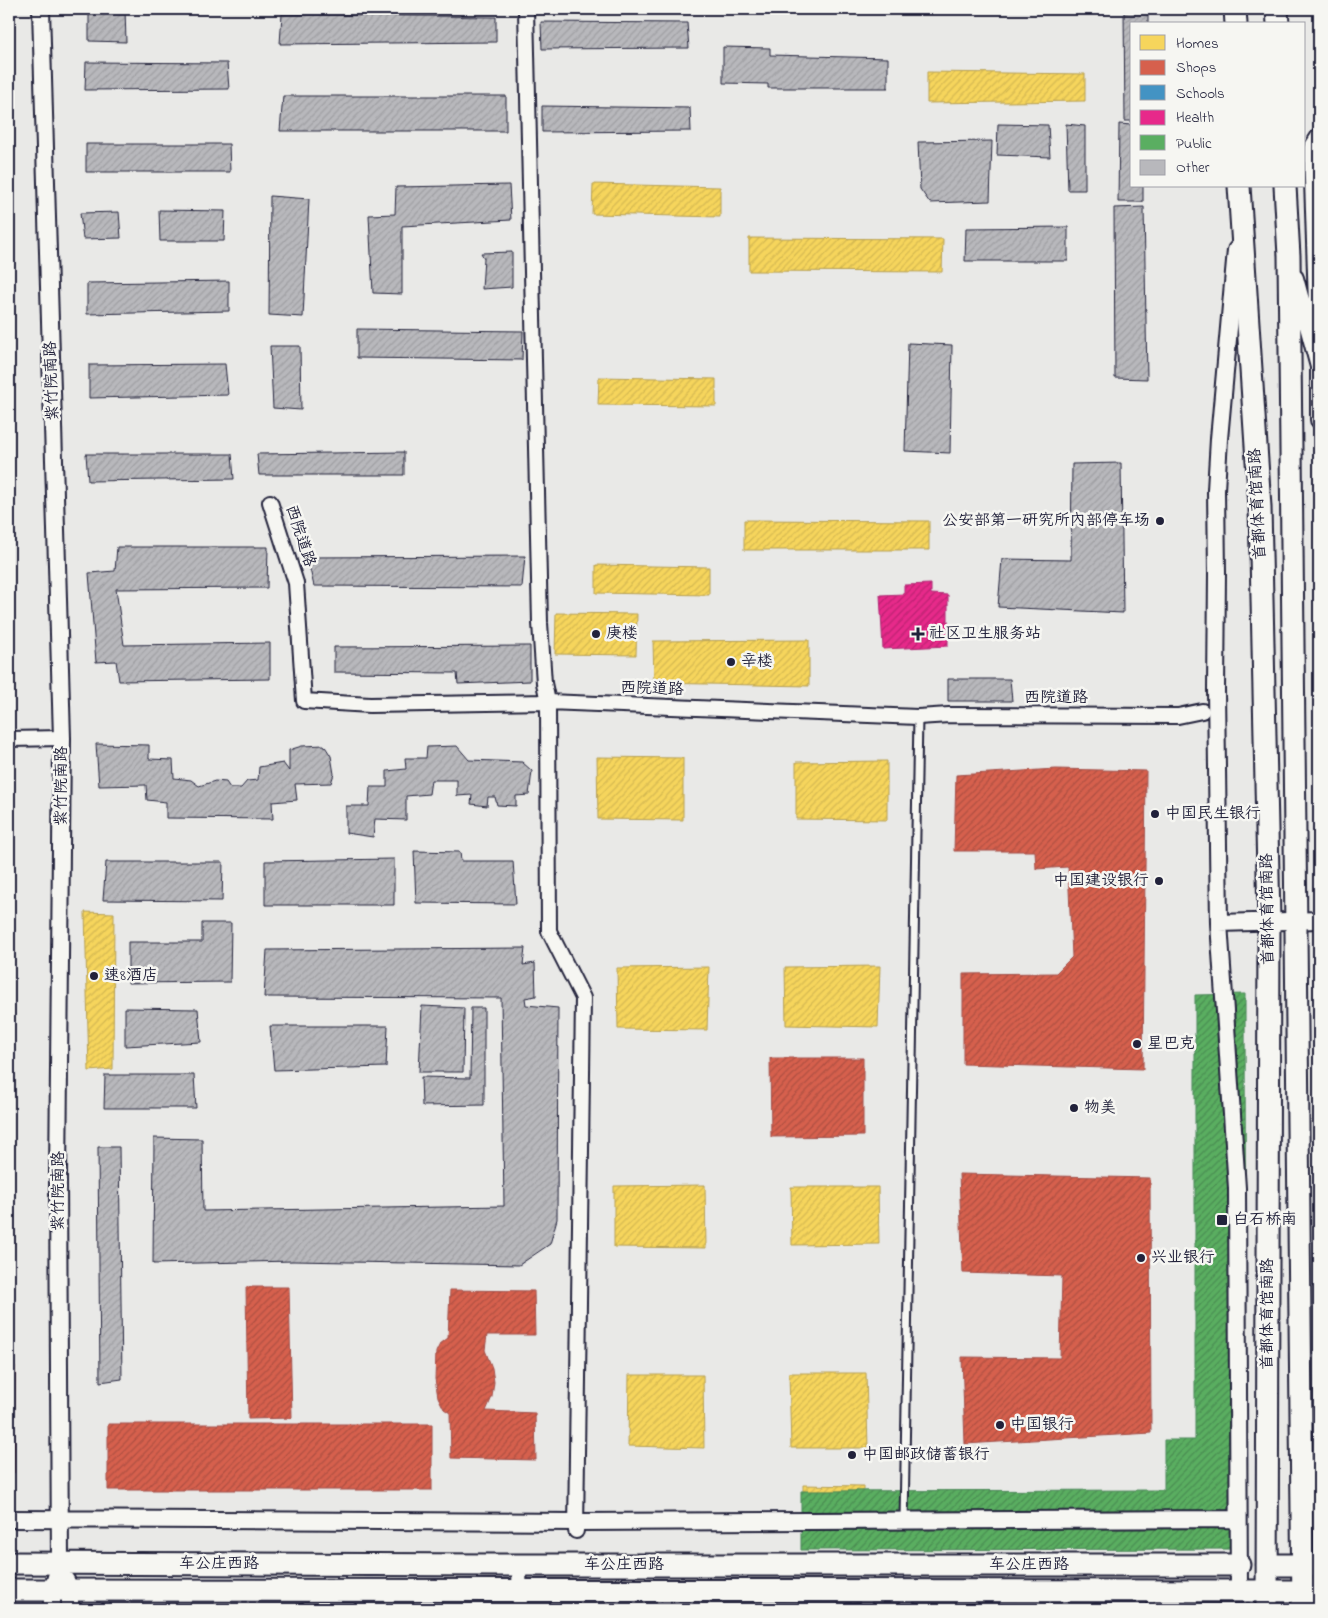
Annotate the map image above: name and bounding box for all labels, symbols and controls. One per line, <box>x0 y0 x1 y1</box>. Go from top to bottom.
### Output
legend <box>1130 22 1306 188</box>
text: Homes <box>1176 33 1219 55</box>
text: Shops <box>1176 57 1216 79</box>
text: Schools <box>1176 83 1225 105</box>
text: Health <box>1176 107 1214 129</box>
text: Public <box>1176 133 1212 155</box>
text: Other <box>1176 157 1210 179</box>
street label: 紫竹院南路 <box>39 341 65 421</box>
street label: 首都体育馆南路 <box>1243 447 1273 561</box>
street label: 西院道路 <box>279 502 321 570</box>
place label: 公安部第一研究所内部停车场 <box>942 509 1150 533</box>
marker: 公安部第一研究所内部停车场 <box>1154 515 1166 527</box>
place label: 庚楼 <box>606 622 638 646</box>
place label: 社区卫生服务站 <box>929 622 1041 646</box>
marker: 社区卫生服务站 <box>911 627 925 641</box>
marker: 庚楼 <box>590 628 602 640</box>
place label: 辛楼 <box>741 650 773 674</box>
marker: 辛楼 <box>725 656 737 668</box>
street label: 西院道路 <box>620 676 684 702</box>
street label: 西院道路 <box>1024 686 1088 710</box>
street label: 紫竹院南路 <box>50 746 74 826</box>
place label: 中国民生银行 <box>1165 802 1261 826</box>
marker: 中国民生银行 <box>1149 808 1161 820</box>
street label: 首都体育馆南路 <box>1255 853 1281 965</box>
place label: 中国建设银行 <box>1053 869 1149 893</box>
marker: 中国建设银行 <box>1153 875 1165 887</box>
place label: 速8酒店 <box>104 964 158 988</box>
marker: 速8酒店 <box>88 970 100 982</box>
place label: 星巴克 <box>1147 1032 1195 1056</box>
marker: 星巴克 <box>1131 1038 1143 1050</box>
place label: 物美 <box>1084 1096 1116 1120</box>
marker: 物美 <box>1068 1102 1080 1114</box>
street label: 紫竹院南路 <box>47 1151 71 1231</box>
place label: 白石桥南 <box>1233 1208 1297 1232</box>
marker: 白石桥南 <box>1215 1213 1229 1227</box>
place label: 兴业银行 <box>1151 1246 1215 1270</box>
marker: 兴业银行 <box>1135 1252 1147 1264</box>
street label: 首都体育馆南路 <box>1256 1258 1280 1370</box>
place label: 中国银行 <box>1010 1413 1074 1437</box>
marker: 中国银行 <box>994 1419 1006 1431</box>
place label: 中国邮政储蓄银行 <box>862 1443 990 1467</box>
marker: 中国邮政储蓄银行 <box>846 1449 858 1461</box>
street label: 车公庄西路 <box>179 1552 259 1576</box>
street label: 车公庄西路 <box>584 1553 664 1577</box>
street label: 车公庄西路 <box>989 1553 1069 1577</box>

